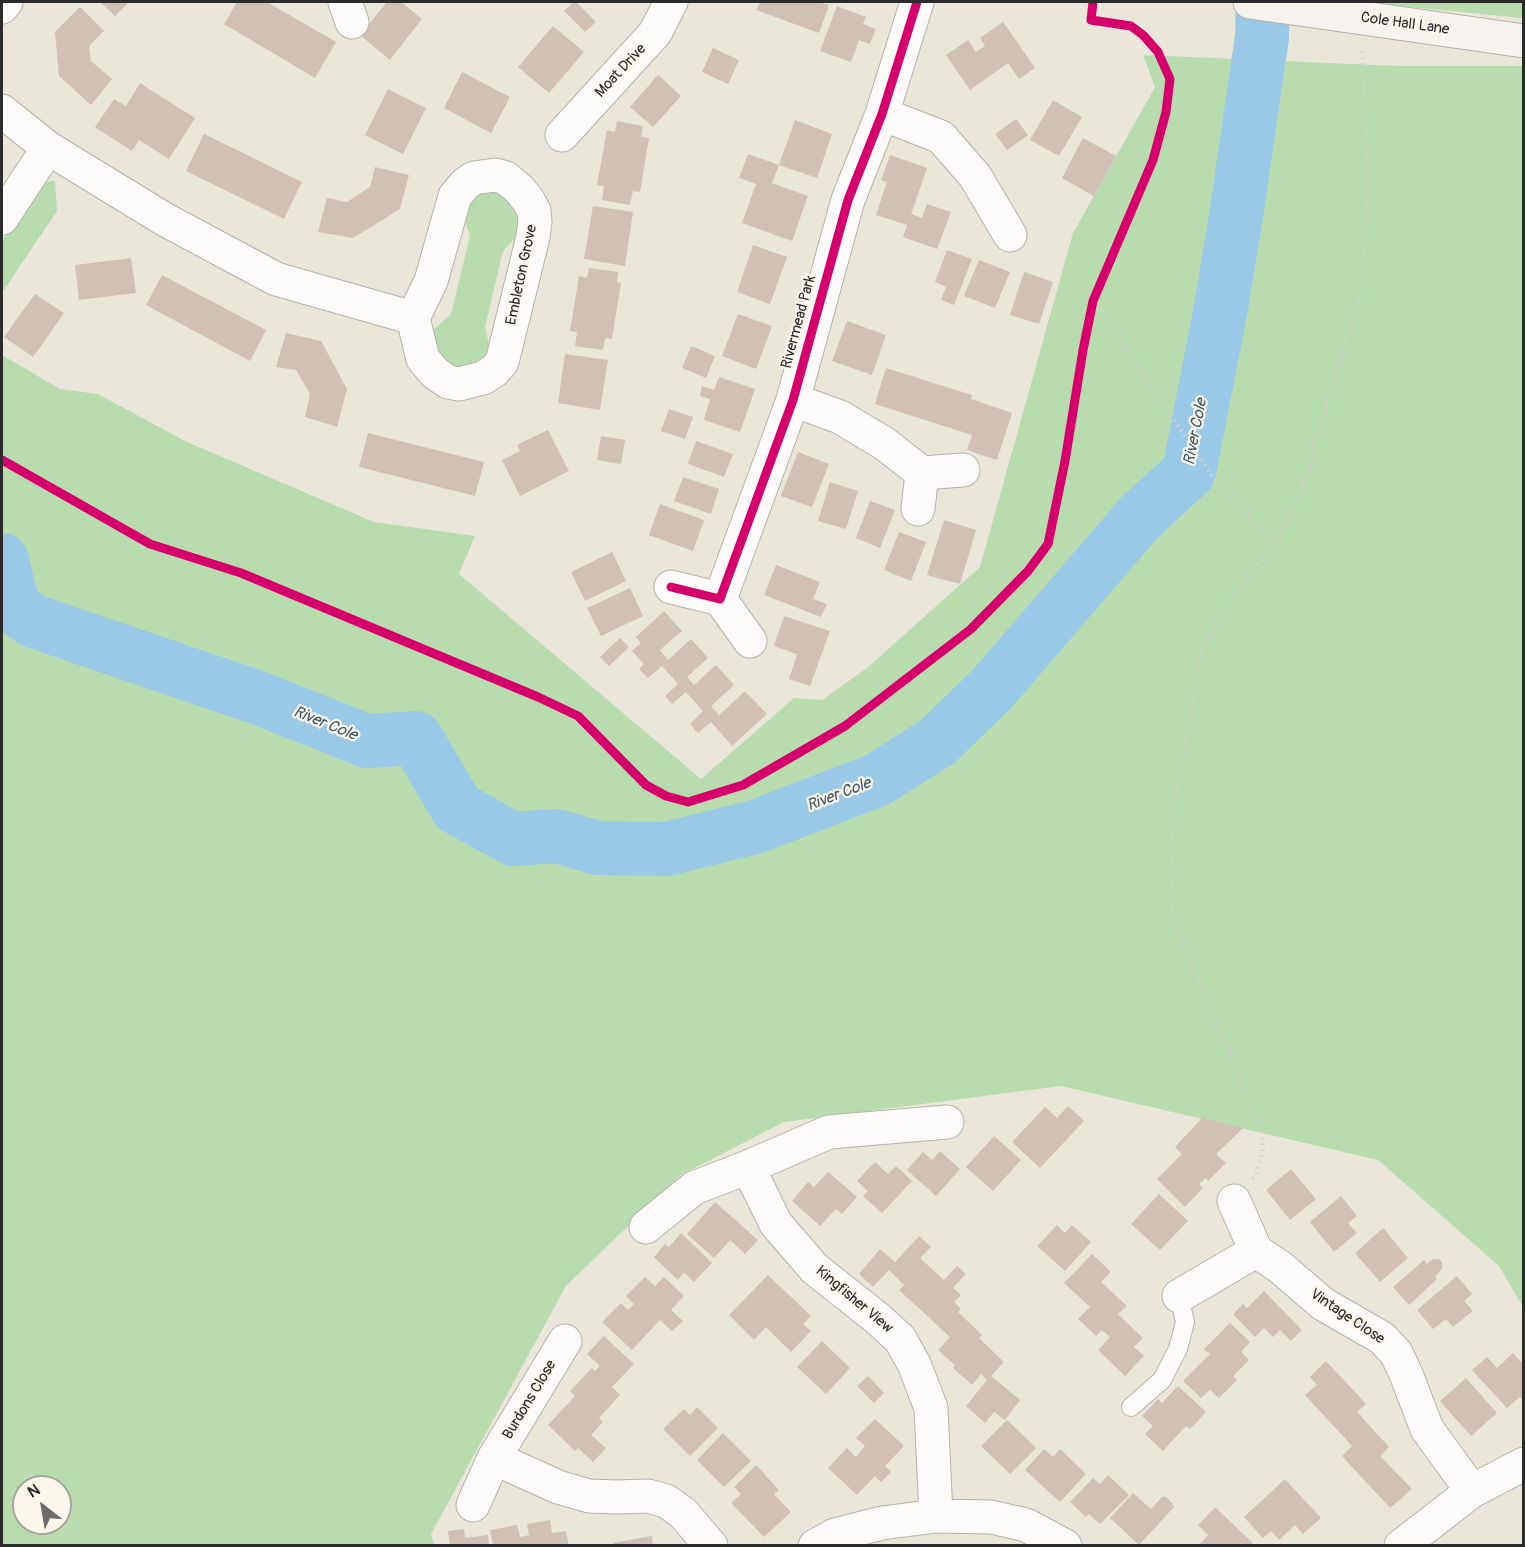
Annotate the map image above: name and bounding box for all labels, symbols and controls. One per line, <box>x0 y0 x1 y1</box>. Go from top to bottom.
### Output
street label: Cole Hall Lane <box>1360 9 1450 39</box>
street label: Moat Drive <box>592 40 650 102</box>
street label: Embleton Grove <box>503 223 541 327</box>
street label: Rivermead Park <box>778 273 820 371</box>
water label: River Cole <box>1180 397 1212 467</box>
water label: River Cole <box>290 703 360 745</box>
water label: River Cole <box>804 774 874 816</box>
street label: Kingfisher View <box>812 1262 896 1338</box>
street label: Vintage Close <box>1306 1285 1388 1349</box>
street label: Burdons Close <box>499 1357 561 1443</box>
north arrow <box>12 1475 72 1535</box>
text: N <box>24 1480 44 1503</box>

